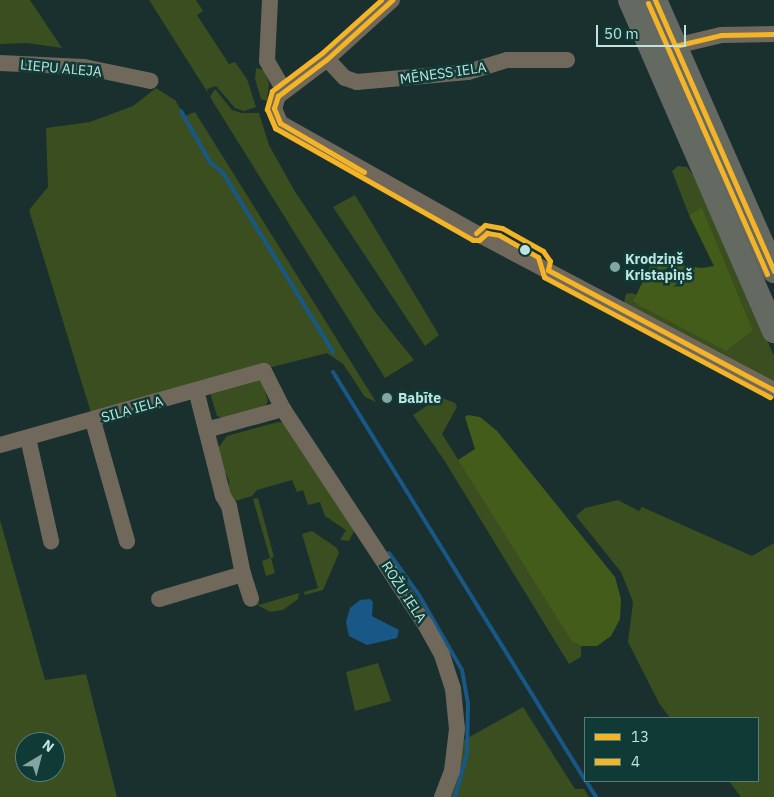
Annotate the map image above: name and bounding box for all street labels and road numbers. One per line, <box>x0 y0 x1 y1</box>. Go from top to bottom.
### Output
street label: LIEPU ALEJA <box>19 56 103 80</box>
street label: MĒNESS IELA <box>399 59 487 87</box>
street label: SILA IELA <box>99 392 165 426</box>
street label: ROŽU IELA <box>378 558 430 626</box>

